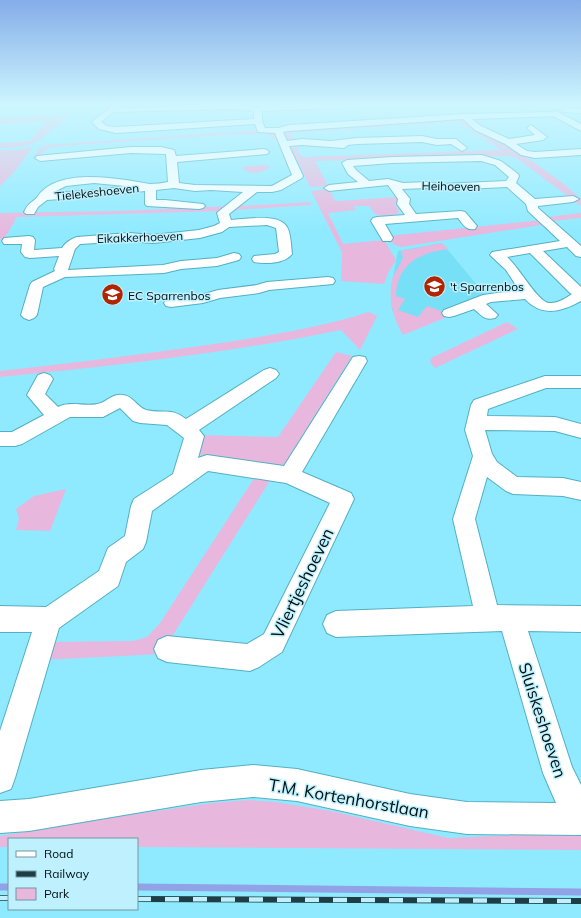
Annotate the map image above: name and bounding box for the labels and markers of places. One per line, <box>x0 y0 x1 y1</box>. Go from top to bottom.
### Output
school or university icon: 't Sparrenbos <box>422 273 448 299</box>
place label: 't Sparrenbos <box>450 279 524 294</box>
school or university icon: EC Sparrenbos <box>100 282 126 308</box>
place label: EC Sparrenbos <box>128 288 210 303</box>

